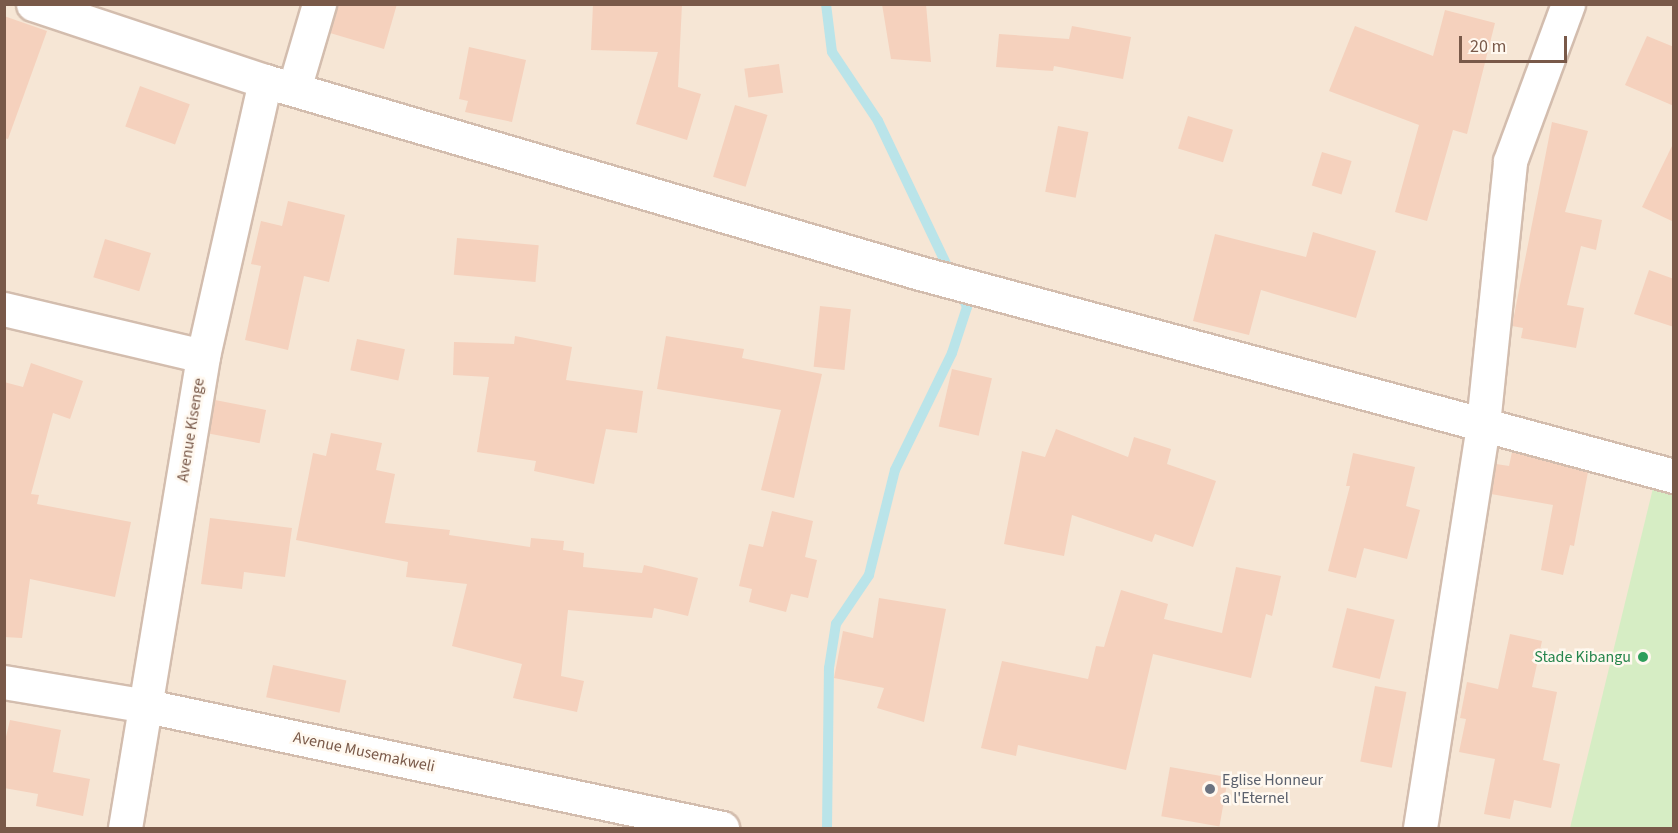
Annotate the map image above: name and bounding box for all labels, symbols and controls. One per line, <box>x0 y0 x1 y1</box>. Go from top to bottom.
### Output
scale bar <box>1462 24 1570 62</box>
text: 20 m <box>1470 34 1506 59</box>
street label: Avenue Kisenge <box>173 377 209 483</box>
place label: Stade Kibangu <box>1534 647 1631 667</box>
marker: Stade Kibangu <box>1636 650 1650 664</box>
street label: Avenue Musemakweli <box>292 728 436 776</box>
place label: Eglise Honneur a l'Eternel <box>1222 770 1323 808</box>
marker: Eglise Honneur a l'Eternel <box>1203 782 1217 796</box>

